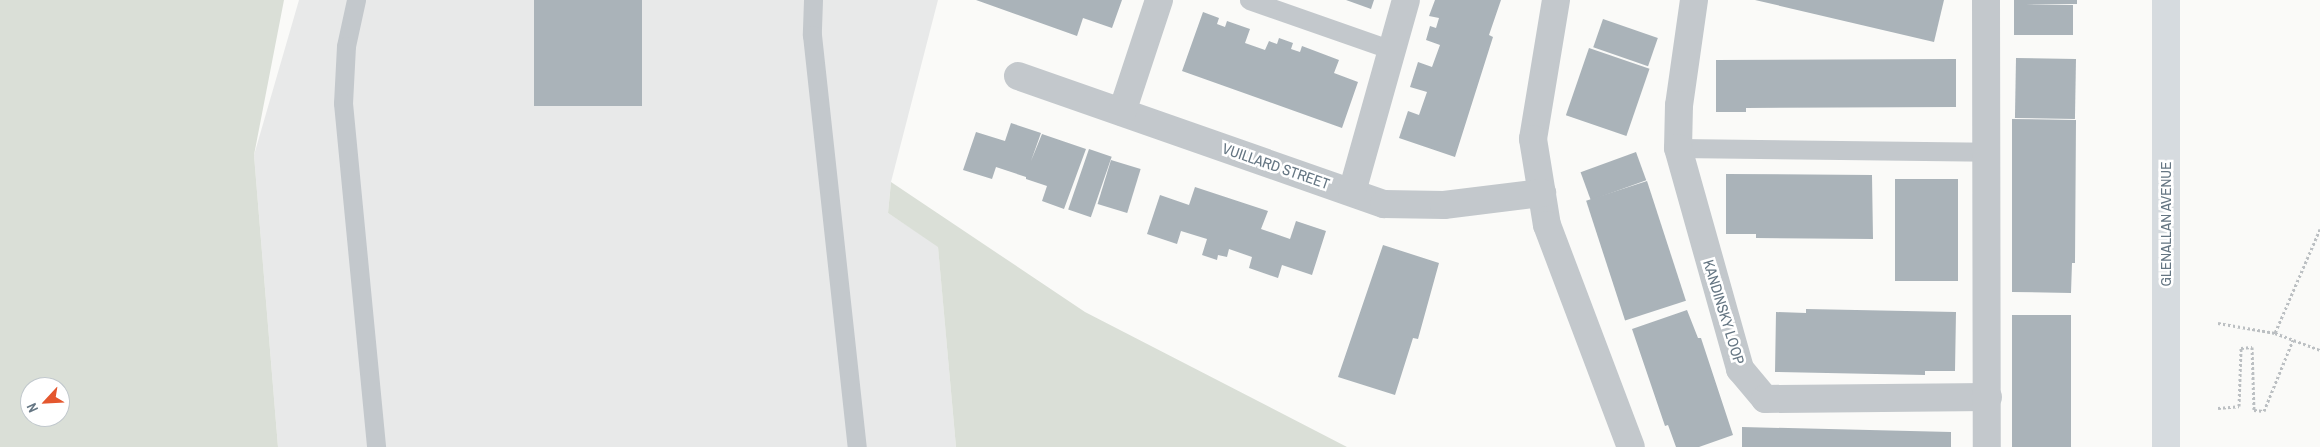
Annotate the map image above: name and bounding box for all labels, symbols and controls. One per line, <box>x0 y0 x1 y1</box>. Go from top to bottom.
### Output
street label: VUILLARD STREET <box>1220 139 1332 193</box>
street label: GLENALLAN AVENUE <box>2157 161 2175 287</box>
street label: KANDINSKY LOOP <box>1700 257 1748 367</box>
north arrow <box>20 377 70 427</box>
text: N <box>22 400 42 415</box>

